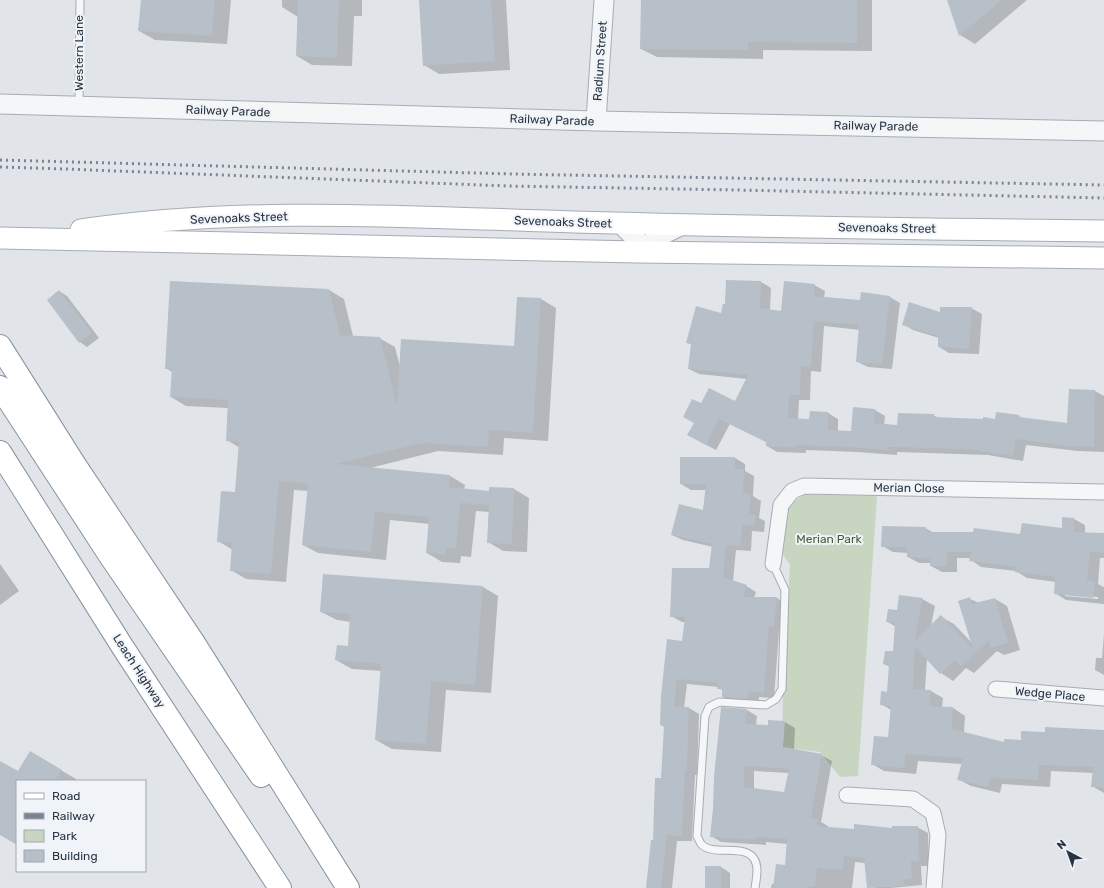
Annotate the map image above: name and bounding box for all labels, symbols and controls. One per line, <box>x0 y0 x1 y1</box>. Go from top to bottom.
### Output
street label: Western Lane <box>72 15 86 91</box>
street label: Radium Street <box>590 20 610 101</box>
street label: Railway Parade <box>185 103 271 119</box>
street label: Railway Parade <box>509 112 595 128</box>
street label: Railway Parade <box>834 118 919 134</box>
street label: Sevenoaks Street <box>190 209 288 227</box>
street label: Sevenoaks Street <box>514 213 612 231</box>
street label: Sevenoaks Street <box>838 220 936 236</box>
street label: Merian Close <box>873 480 945 496</box>
park label: Merian Park <box>796 532 863 546</box>
street label: Leach Highway <box>110 631 168 711</box>
street label: Wedge Place <box>1014 684 1086 704</box>
legend <box>16 780 146 872</box>
text: Road <box>52 789 80 803</box>
text: Railway <box>52 809 95 823</box>
text: Park <box>52 829 78 843</box>
north arrow <box>1048 832 1088 872</box>
text: N <box>1055 837 1069 852</box>
text: Building <box>52 849 98 863</box>

